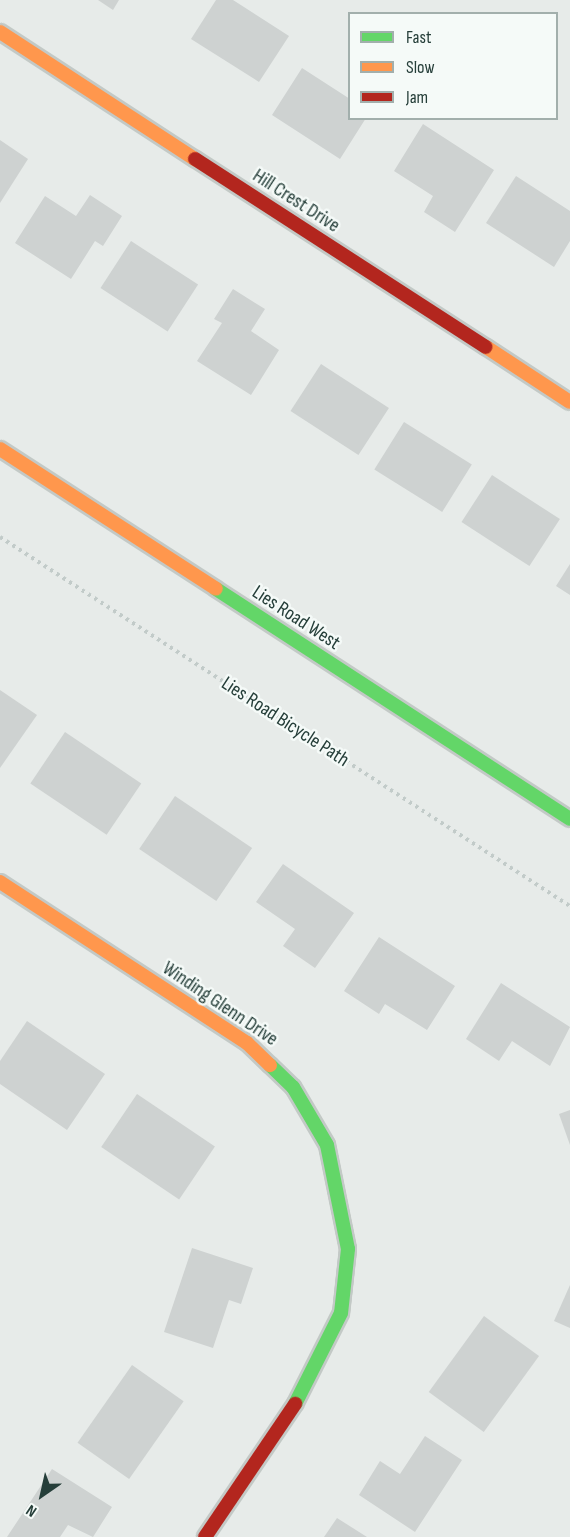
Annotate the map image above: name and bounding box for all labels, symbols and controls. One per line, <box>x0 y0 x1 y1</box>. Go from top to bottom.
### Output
legend <box>348 12 558 120</box>
text: Fast <box>406 27 431 48</box>
text: Slow <box>406 57 435 78</box>
text: Jam <box>406 87 428 108</box>
street label: Hill Crest Drive <box>248 164 344 238</box>
street label: Lies Road West <box>248 581 344 655</box>
street label: Lies Road Bicycle Path <box>217 672 353 772</box>
street label: Winding Glenn Drive <box>158 957 282 1051</box>
north arrow <box>12 1465 72 1525</box>
text: N <box>23 1500 41 1521</box>

